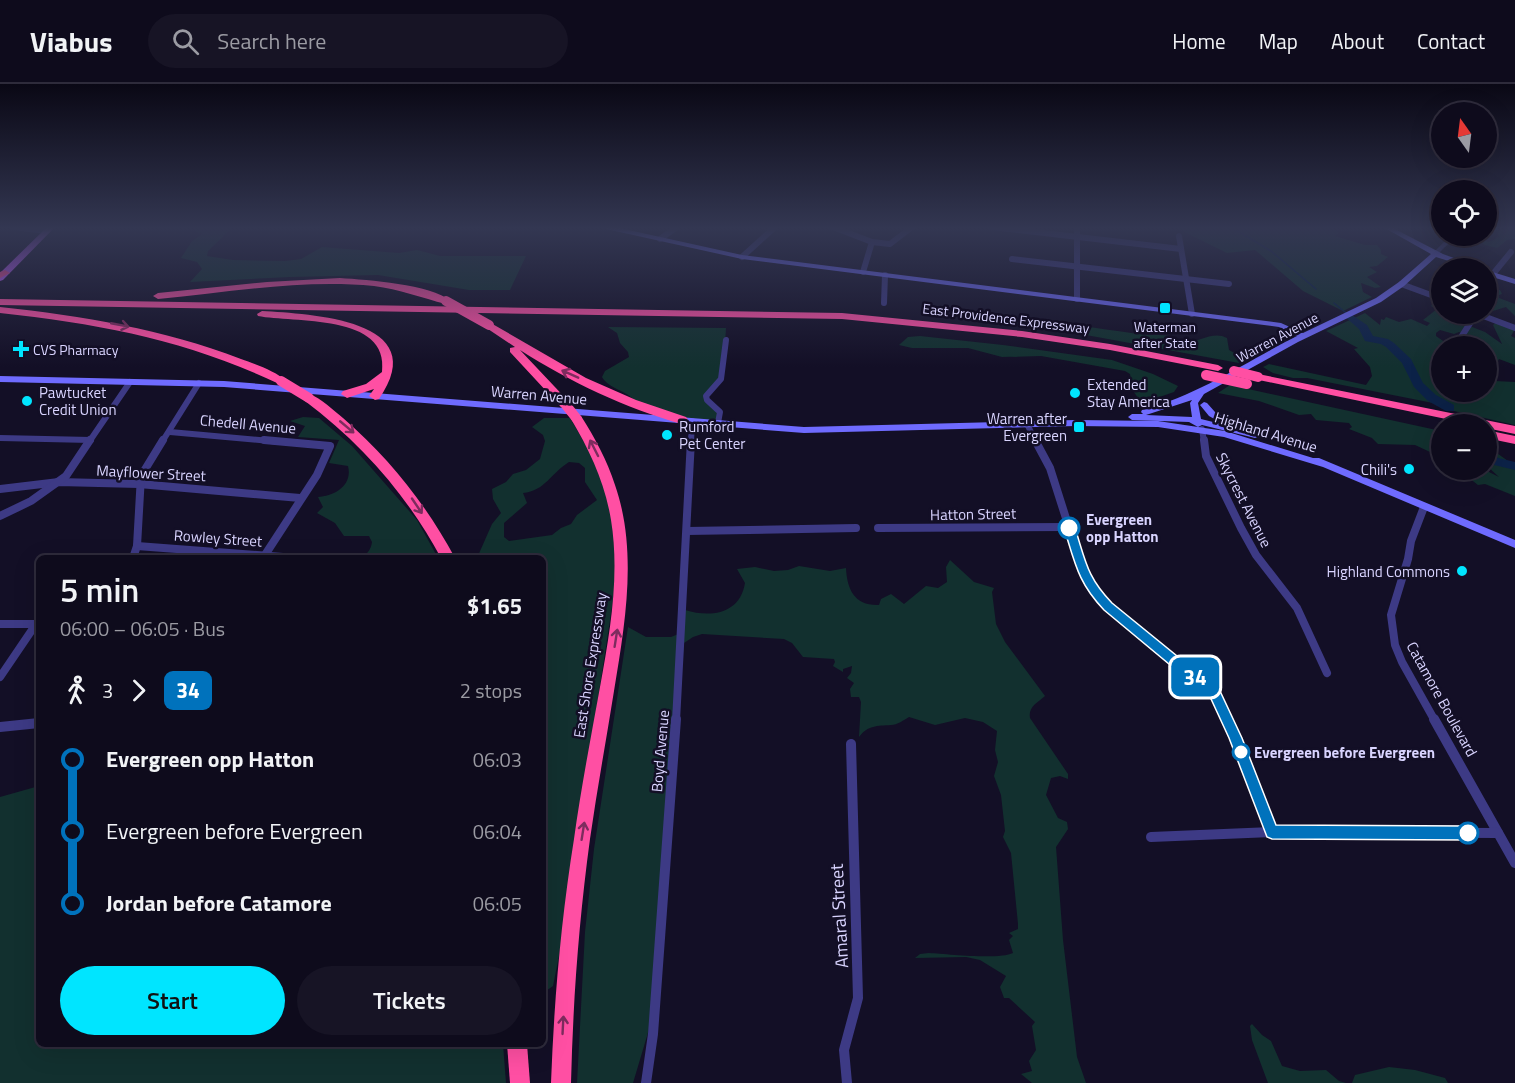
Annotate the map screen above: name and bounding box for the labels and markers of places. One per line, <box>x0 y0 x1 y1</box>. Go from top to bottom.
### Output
marker: Waterman after State <box>1158 301 1172 315</box>
place label: Waterman after State <box>1134 316 1196 353</box>
place label: CVS Pharmacy <box>33 339 119 360</box>
marker: CVS Pharmacy <box>14 342 28 356</box>
place label: Extended Stay America <box>1087 373 1170 413</box>
place label: Pawtucket Credit Union <box>39 381 116 421</box>
marker: Extended Stay America <box>1068 386 1082 400</box>
marker: Pawtucket Credit Union <box>20 394 34 408</box>
place label: Warren after Evergreen <box>987 407 1067 447</box>
place label: Rumford Pet Center <box>679 415 746 455</box>
marker: Warren after Evergreen <box>1072 420 1086 434</box>
marker: Rumford Pet Center <box>660 428 674 442</box>
place label: Chili's <box>1361 458 1397 481</box>
marker: Chili's <box>1402 462 1416 476</box>
place label: Evergreen opp Hatton <box>1086 508 1159 548</box>
marker: Evergreen opp Hatton <box>1058 517 1080 539</box>
place label: Highland Commons <box>1327 560 1450 583</box>
marker: Highland Commons <box>1455 564 1469 578</box>
place label: Evergreen before Evergreen <box>1254 741 1435 764</box>
marker: Evergreen before Evergreen <box>1232 743 1250 761</box>
unlabelled marker <box>1457 822 1479 844</box>

